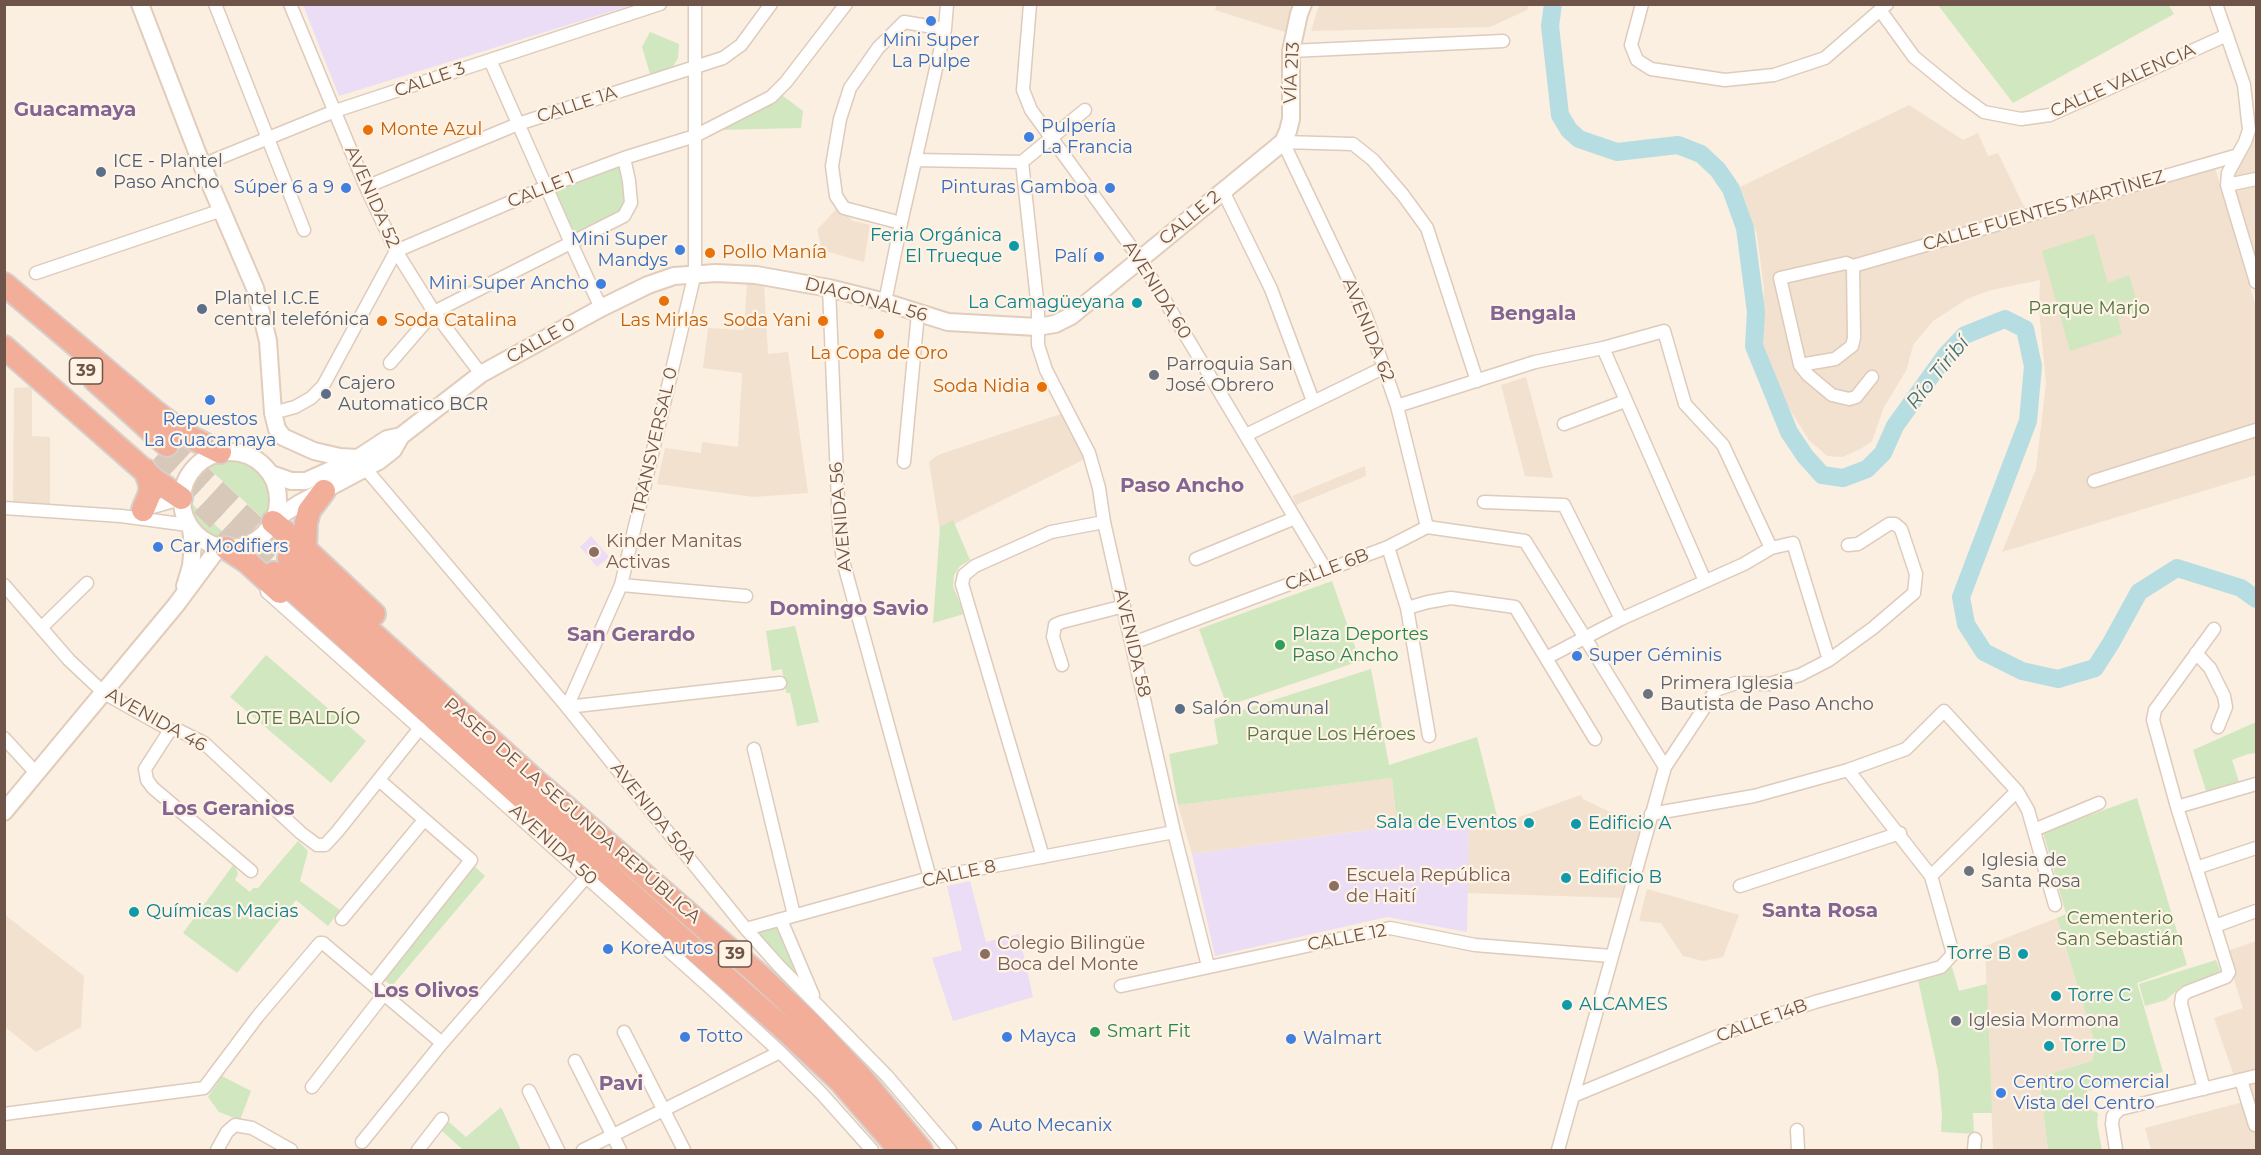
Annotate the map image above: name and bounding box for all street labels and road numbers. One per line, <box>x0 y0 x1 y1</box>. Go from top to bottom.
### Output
street label: CALLE VALENCIA <box>2047 39 2199 123</box>
street label: VÍA 213 <box>1280 41 1304 105</box>
street label: CALLE 3 <box>392 58 468 102</box>
street label: CALLE 1A <box>534 82 620 128</box>
street label: AVENIDA 52 <box>340 143 404 251</box>
street label: CALLE FUENTES MARTÌNEZ <box>1920 166 2168 256</box>
street label: CALLE 1 <box>505 167 577 213</box>
street label: CALLE 2 <box>1155 186 1225 250</box>
street label: AVENIDA 60 <box>1118 237 1196 343</box>
street label: DIAGONAL 56 <box>802 273 930 327</box>
street label: AVENIDA 62 <box>1337 275 1399 385</box>
street label: CALLE 0 <box>503 313 579 369</box>
road number: 39 <box>70 358 103 384</box>
street label: TRANSVERSAL 0 <box>628 365 682 517</box>
street label: AVENIDA 56 <box>825 461 857 573</box>
street label: CALLE 6B <box>1282 544 1372 596</box>
street label: AVENIDA 58 <box>1109 587 1155 699</box>
street label: AVENIDA 46 <box>102 683 210 757</box>
street label: PASEO DE LA SEGUNDA REPÚBLICA <box>439 694 705 928</box>
street label: AVENIDA 50A <box>606 758 700 868</box>
street label: AVENIDA 50 <box>505 800 601 890</box>
street label: CALLE 8 <box>920 856 998 892</box>
street label: CALLE 12 <box>1306 920 1388 956</box>
road number: 39 <box>718 941 752 967</box>
street label: CALLE 14B <box>1714 995 1810 1047</box>

